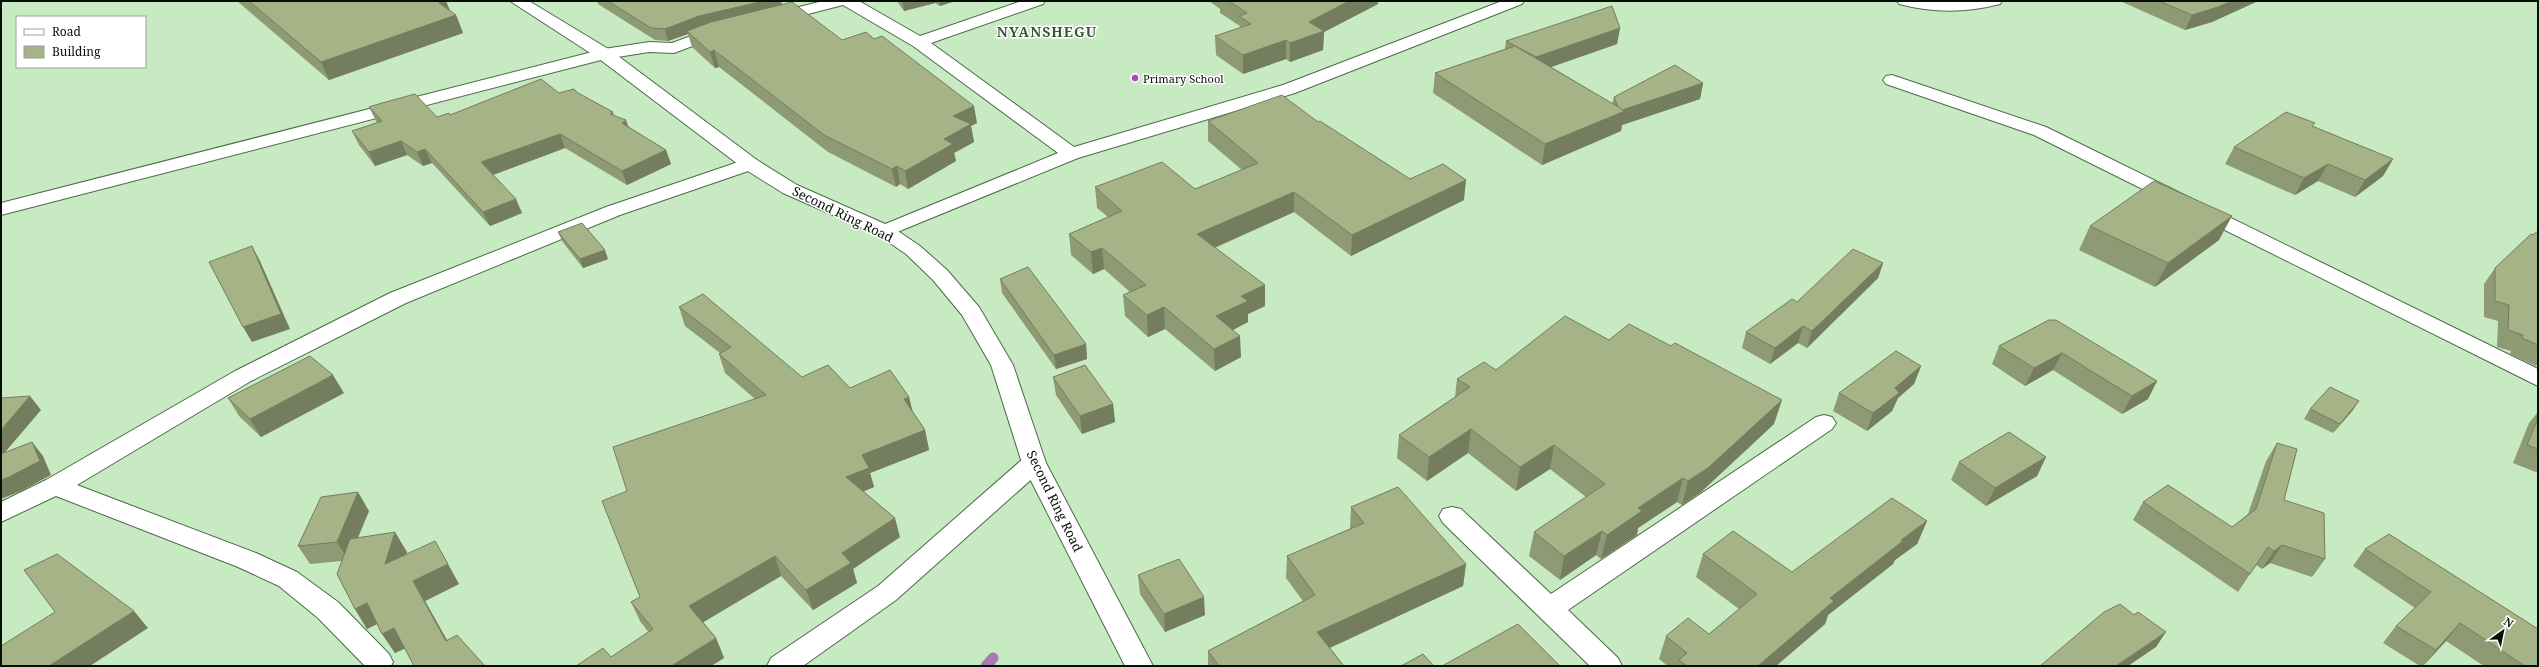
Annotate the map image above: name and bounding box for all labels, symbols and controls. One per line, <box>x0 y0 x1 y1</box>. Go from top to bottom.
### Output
legend <box>16 16 146 68</box>
district label: NYANSHEGU <box>997 22 1097 41</box>
text: Road <box>52 23 82 40</box>
text: Building <box>52 43 101 60</box>
place label: Primary School <box>1143 71 1224 86</box>
marker: Primary School <box>1130 73 1140 83</box>
street label: Second Ring Road <box>789 182 897 246</box>
street label: Second Ring Road <box>1023 447 1087 555</box>
north arrow <box>2483 611 2523 651</box>
text: N <box>2501 614 2517 631</box>

